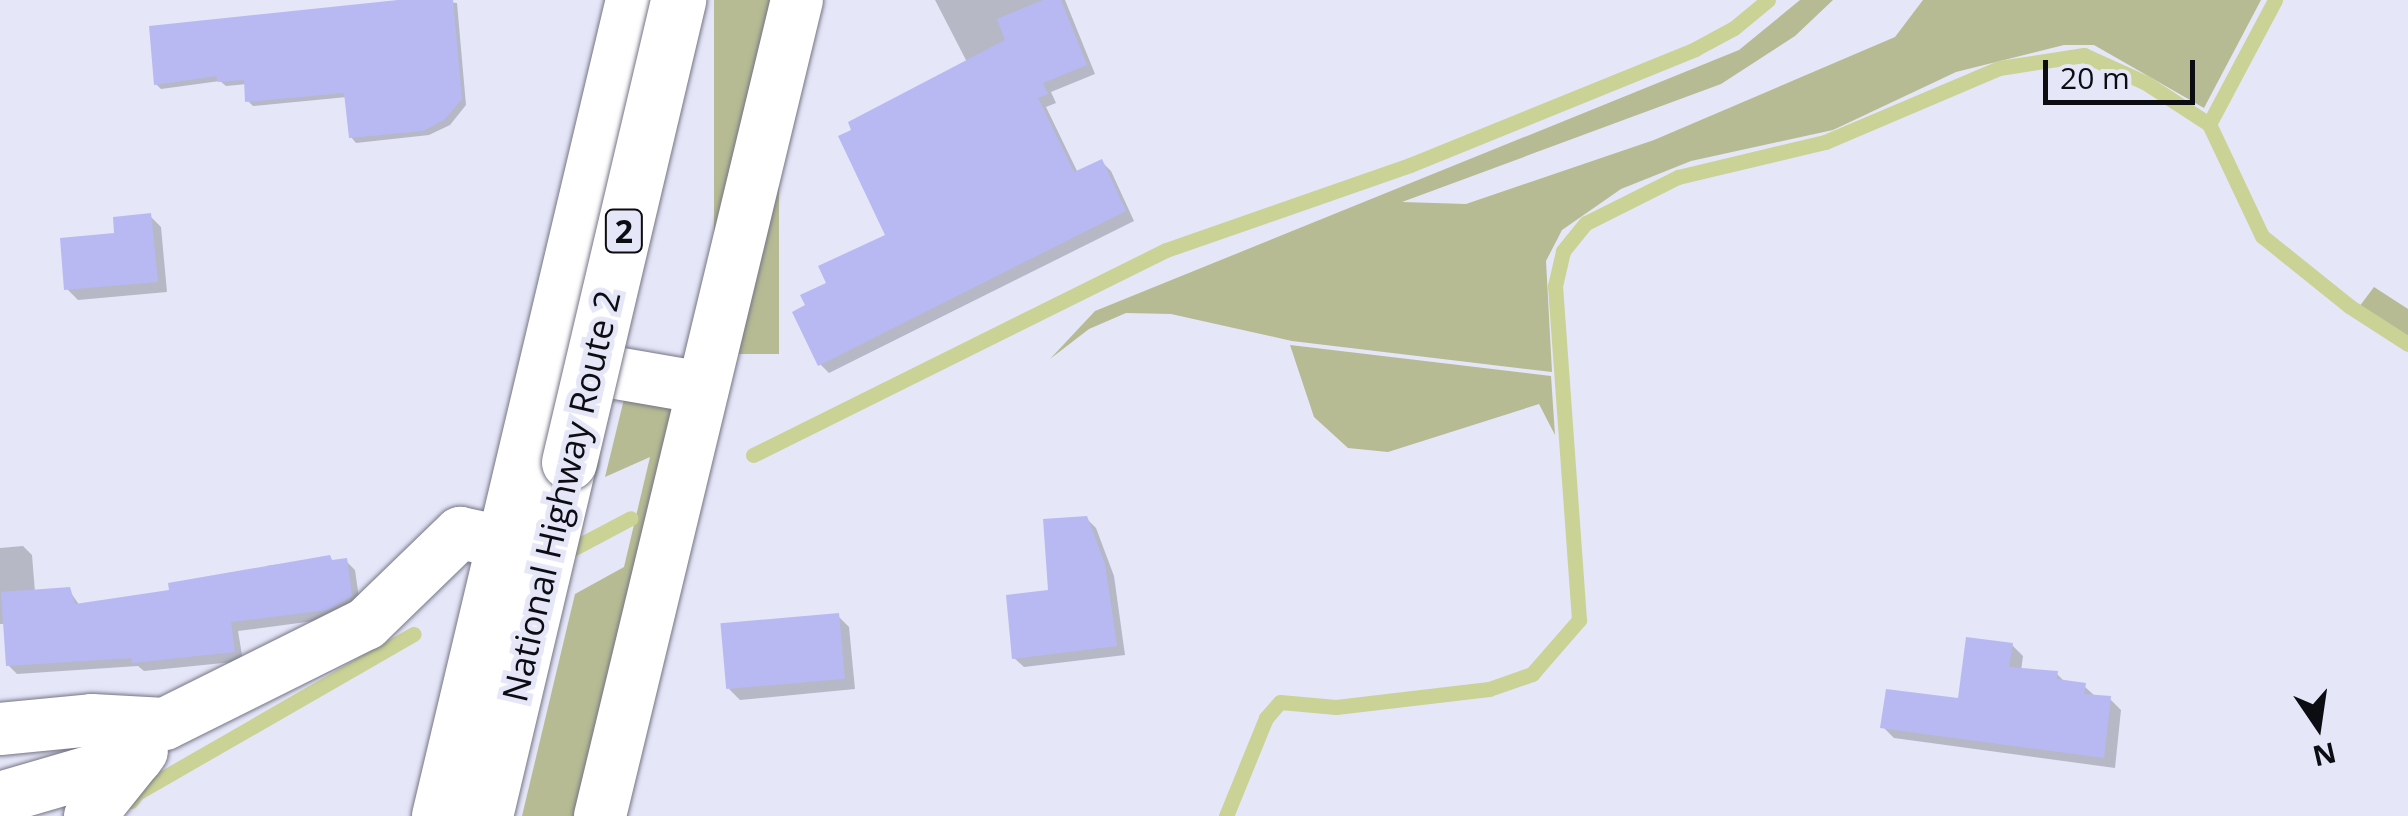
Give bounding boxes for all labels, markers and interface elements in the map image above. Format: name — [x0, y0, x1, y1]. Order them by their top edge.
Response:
scale bar — [2048, 40, 2200, 102]
text: 20 m — [2060, 57, 2130, 98]
road number: 2 — [604, 204, 644, 258]
street label: National Highway Route 2 — [493, 286, 629, 706]
north arrow — [2268, 676, 2368, 776]
text: N — [2309, 734, 2340, 776]

